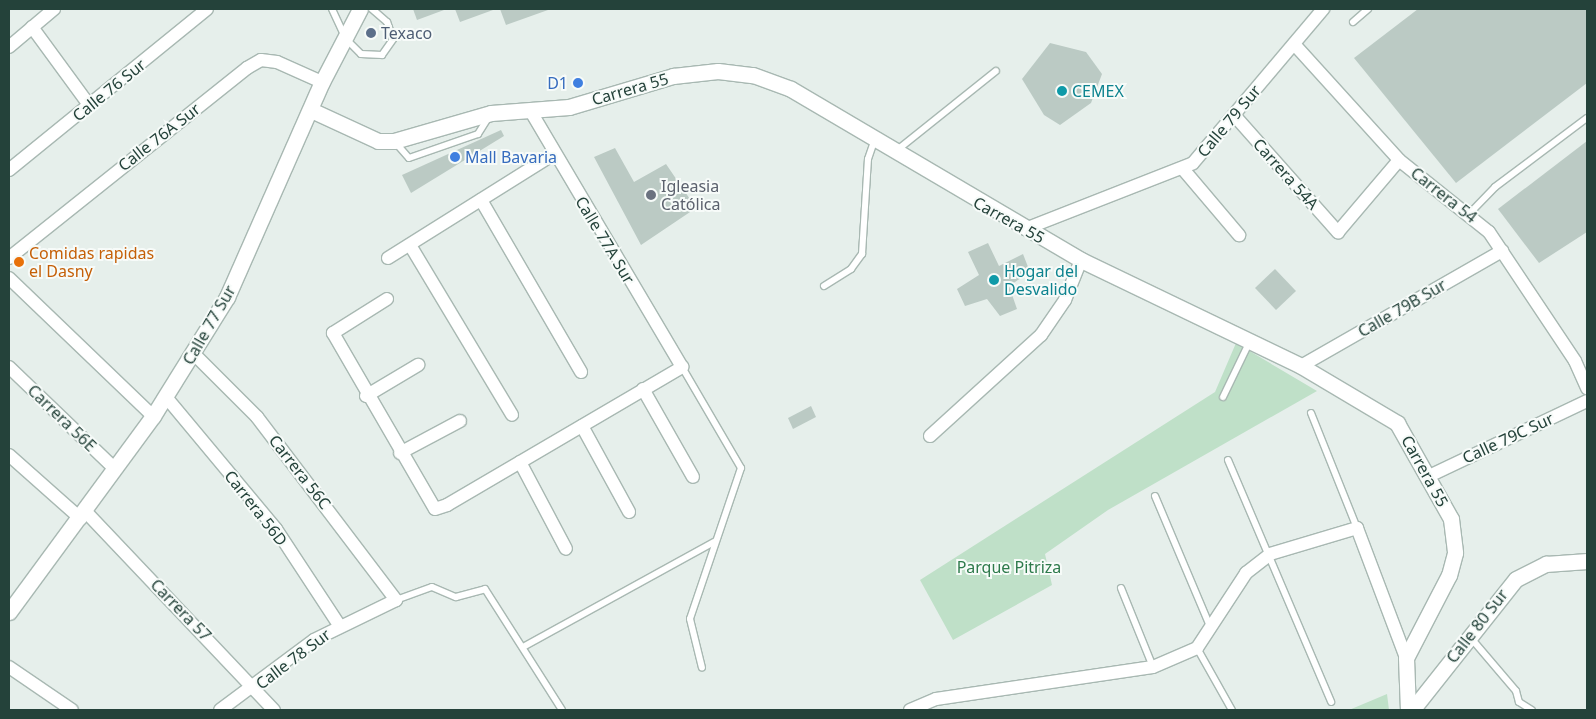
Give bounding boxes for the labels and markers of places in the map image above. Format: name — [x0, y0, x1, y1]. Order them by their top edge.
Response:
place label: Texaco — [381, 23, 432, 43]
marker: Texaco — [365, 27, 377, 39]
place label: D1 — [547, 73, 568, 93]
marker: D1 — [572, 77, 584, 89]
place label: CEMEX — [1072, 81, 1124, 101]
marker: CEMEX — [1056, 85, 1068, 97]
place label: Mall Bavaria — [465, 147, 557, 167]
marker: Mall Bavaria — [449, 151, 461, 163]
place label: Igleasia Católica — [661, 176, 720, 214]
marker: Igleasia Católica — [645, 189, 657, 201]
place label: Comidas rapidas el Dasny — [29, 243, 154, 281]
marker: Comidas rapidas el Dasny — [13, 256, 25, 268]
place label: Hogar del Desvalido — [1004, 261, 1078, 299]
marker: Hogar del Desvalido — [988, 274, 1000, 286]

